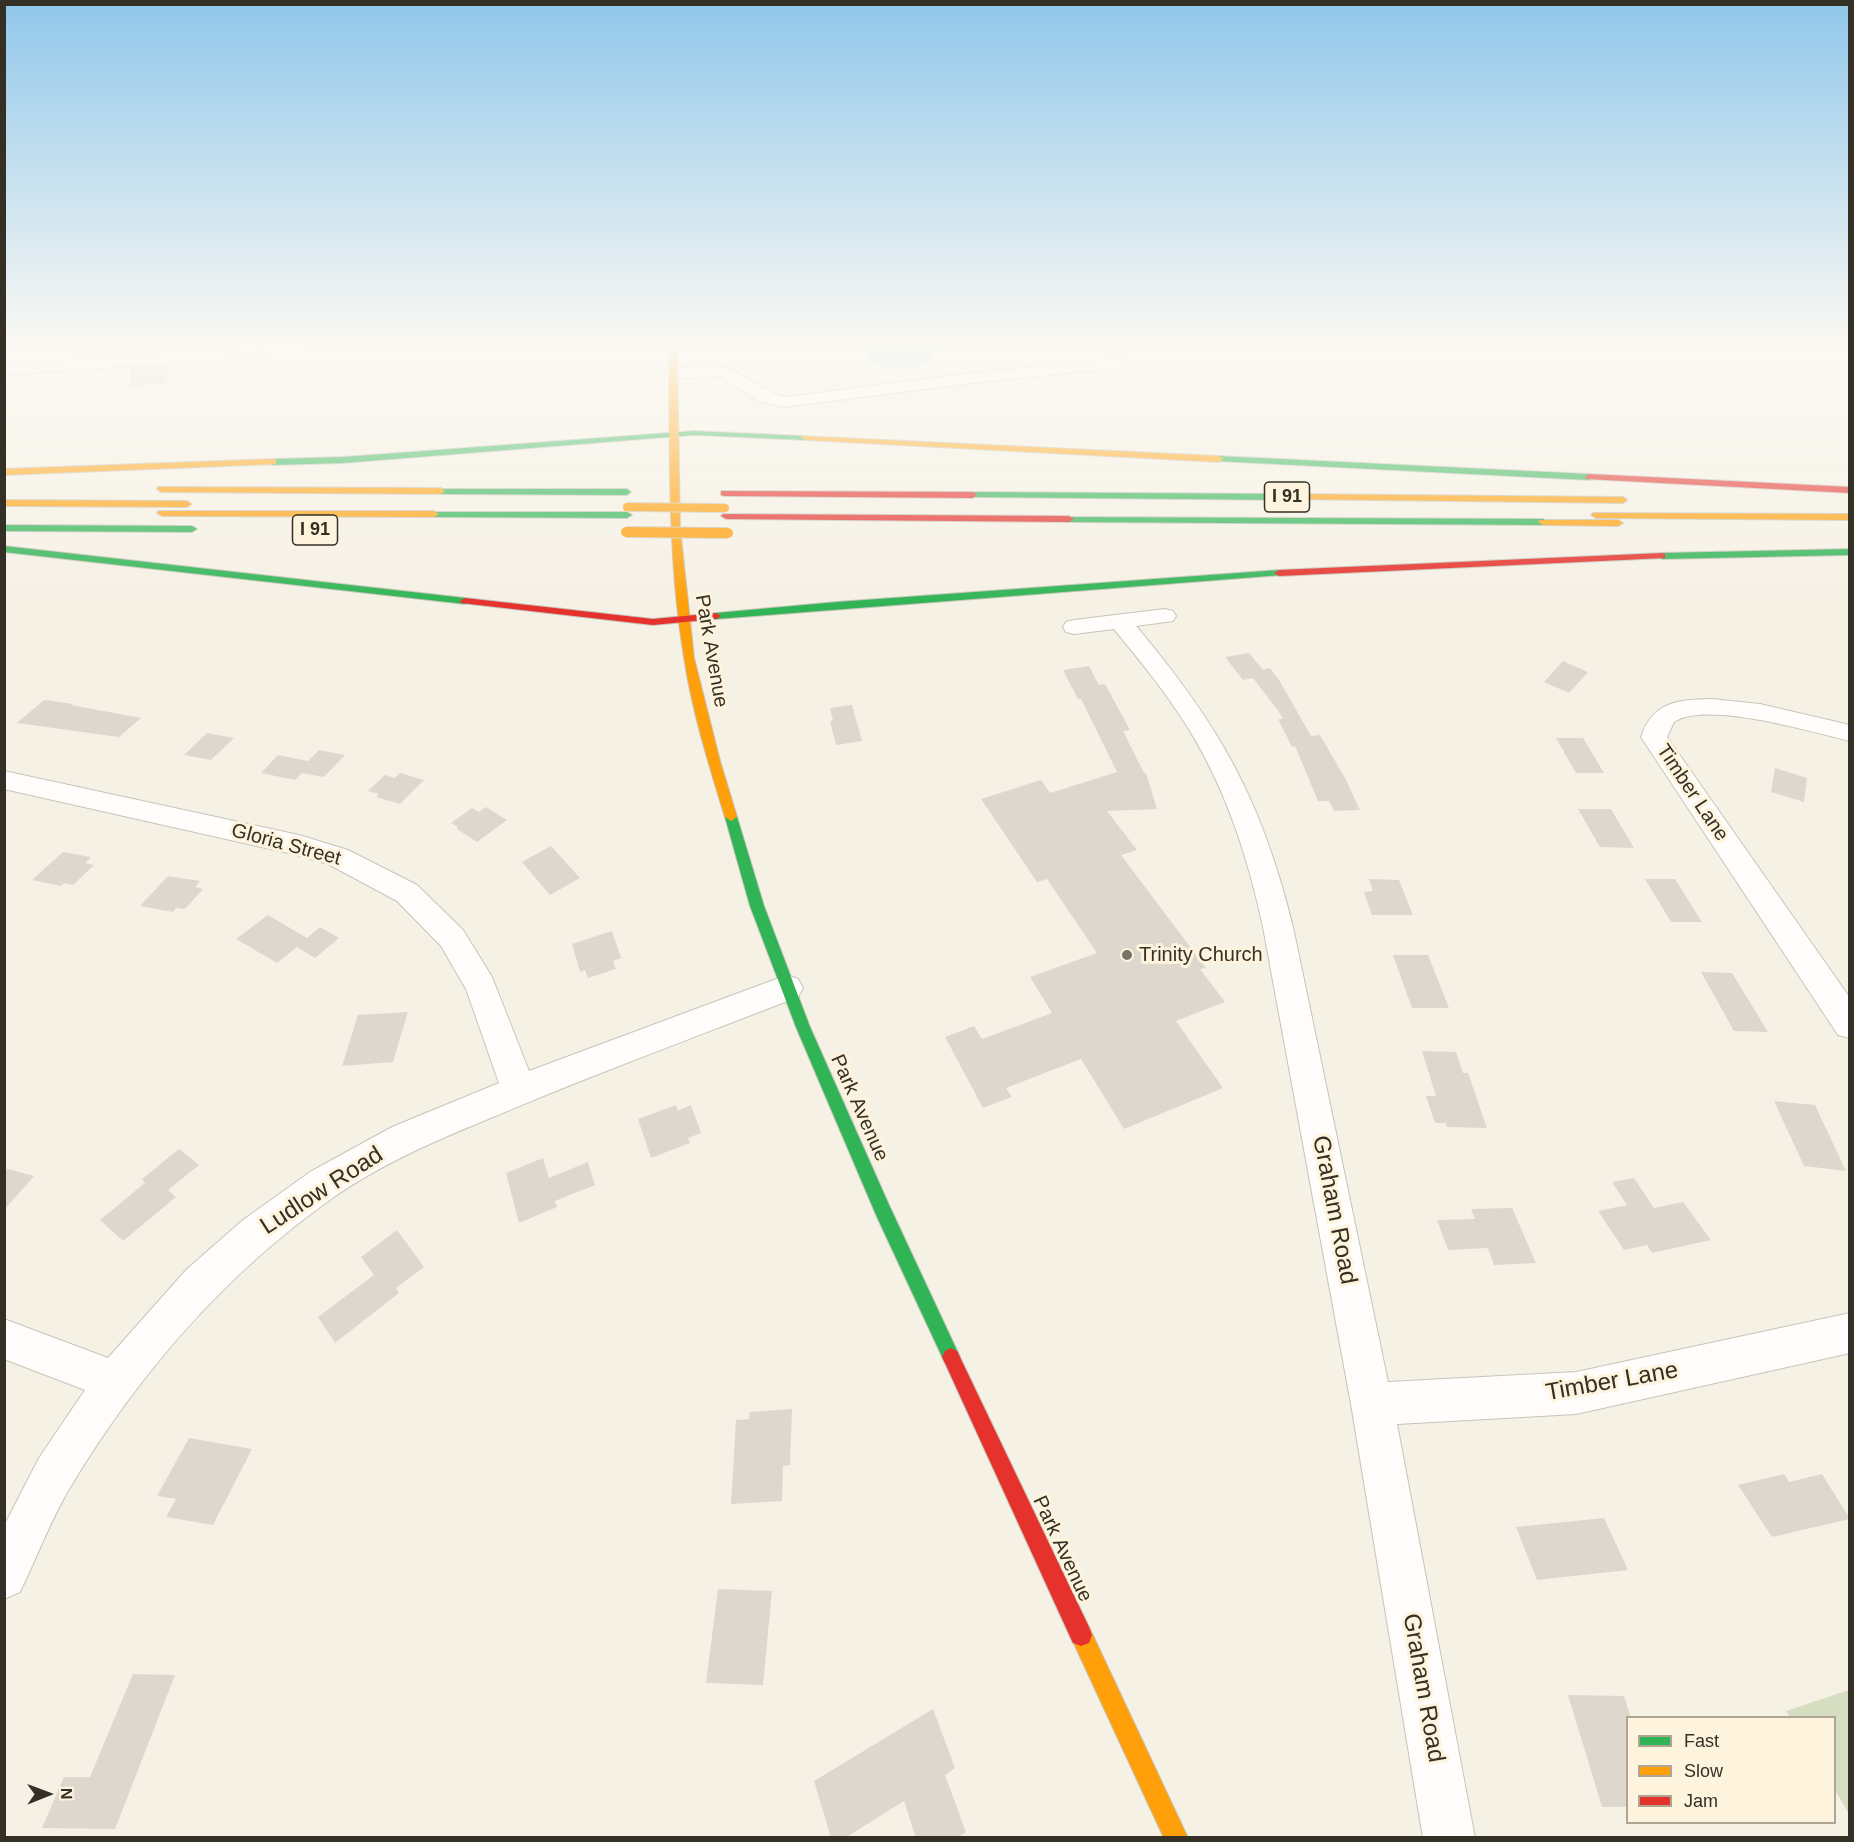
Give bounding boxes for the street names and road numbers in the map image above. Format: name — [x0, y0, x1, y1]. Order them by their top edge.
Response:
road number: I 91 — [1264, 482, 1310, 512]
road number: I 91 — [292, 515, 338, 545]
street label: Park Avenue — [689, 593, 733, 709]
street label: Timber Lane — [1651, 740, 1733, 846]
street label: Gloria Street — [229, 819, 343, 871]
street label: Park Avenue — [825, 1051, 893, 1165]
street label: Graham Road — [1305, 1133, 1363, 1287]
street label: Ludlow Road — [255, 1141, 389, 1241]
street label: Timber Lane — [1544, 1356, 1680, 1408]
street label: Park Avenue — [1027, 1492, 1097, 1606]
street label: Graham Road — [1396, 1611, 1450, 1765]

